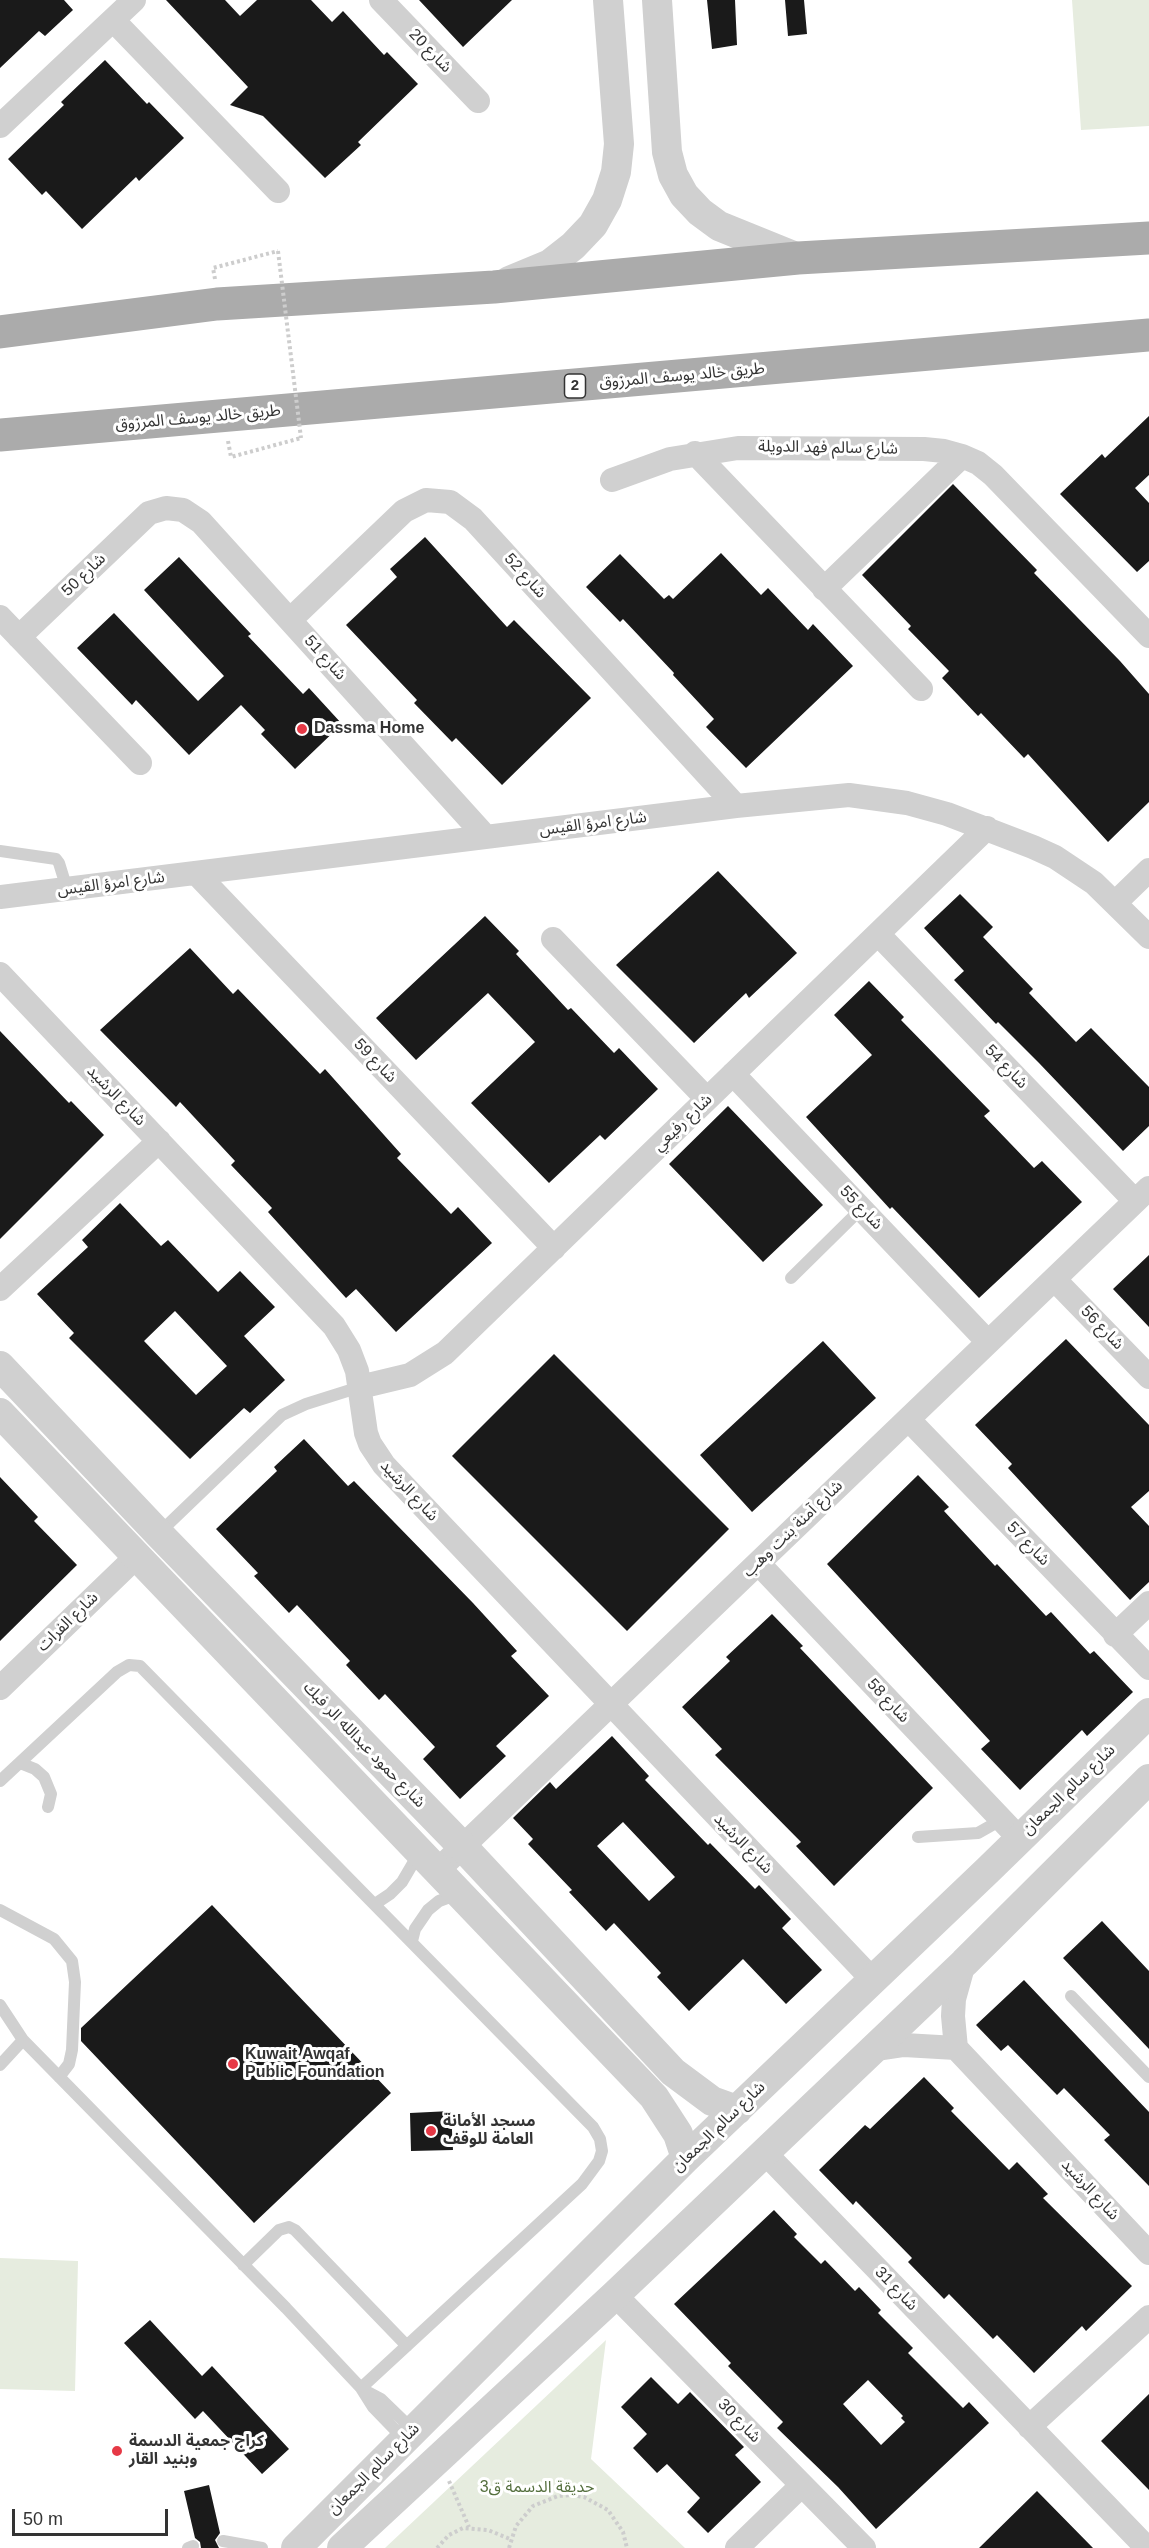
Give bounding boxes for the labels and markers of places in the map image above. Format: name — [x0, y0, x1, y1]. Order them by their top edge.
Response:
place label: Dassma Home — [314, 719, 424, 739]
marker: Dassma Home — [295, 722, 309, 736]
place label: Kuwait Awqaf Public Foundation — [245, 2045, 385, 2083]
marker: Kuwait Awqaf Public Foundation — [226, 2057, 240, 2071]
place label: مسجد الأمانة العامة للوقف — [443, 2112, 536, 2150]
marker: مسجد الأمانة العامة للوقف — [424, 2124, 438, 2138]
place label: كراج جمعية الدسمة وبنيد القار — [129, 2432, 264, 2470]
marker: كراج جمعية الدسمة وبنيد القار — [110, 2444, 124, 2458]

